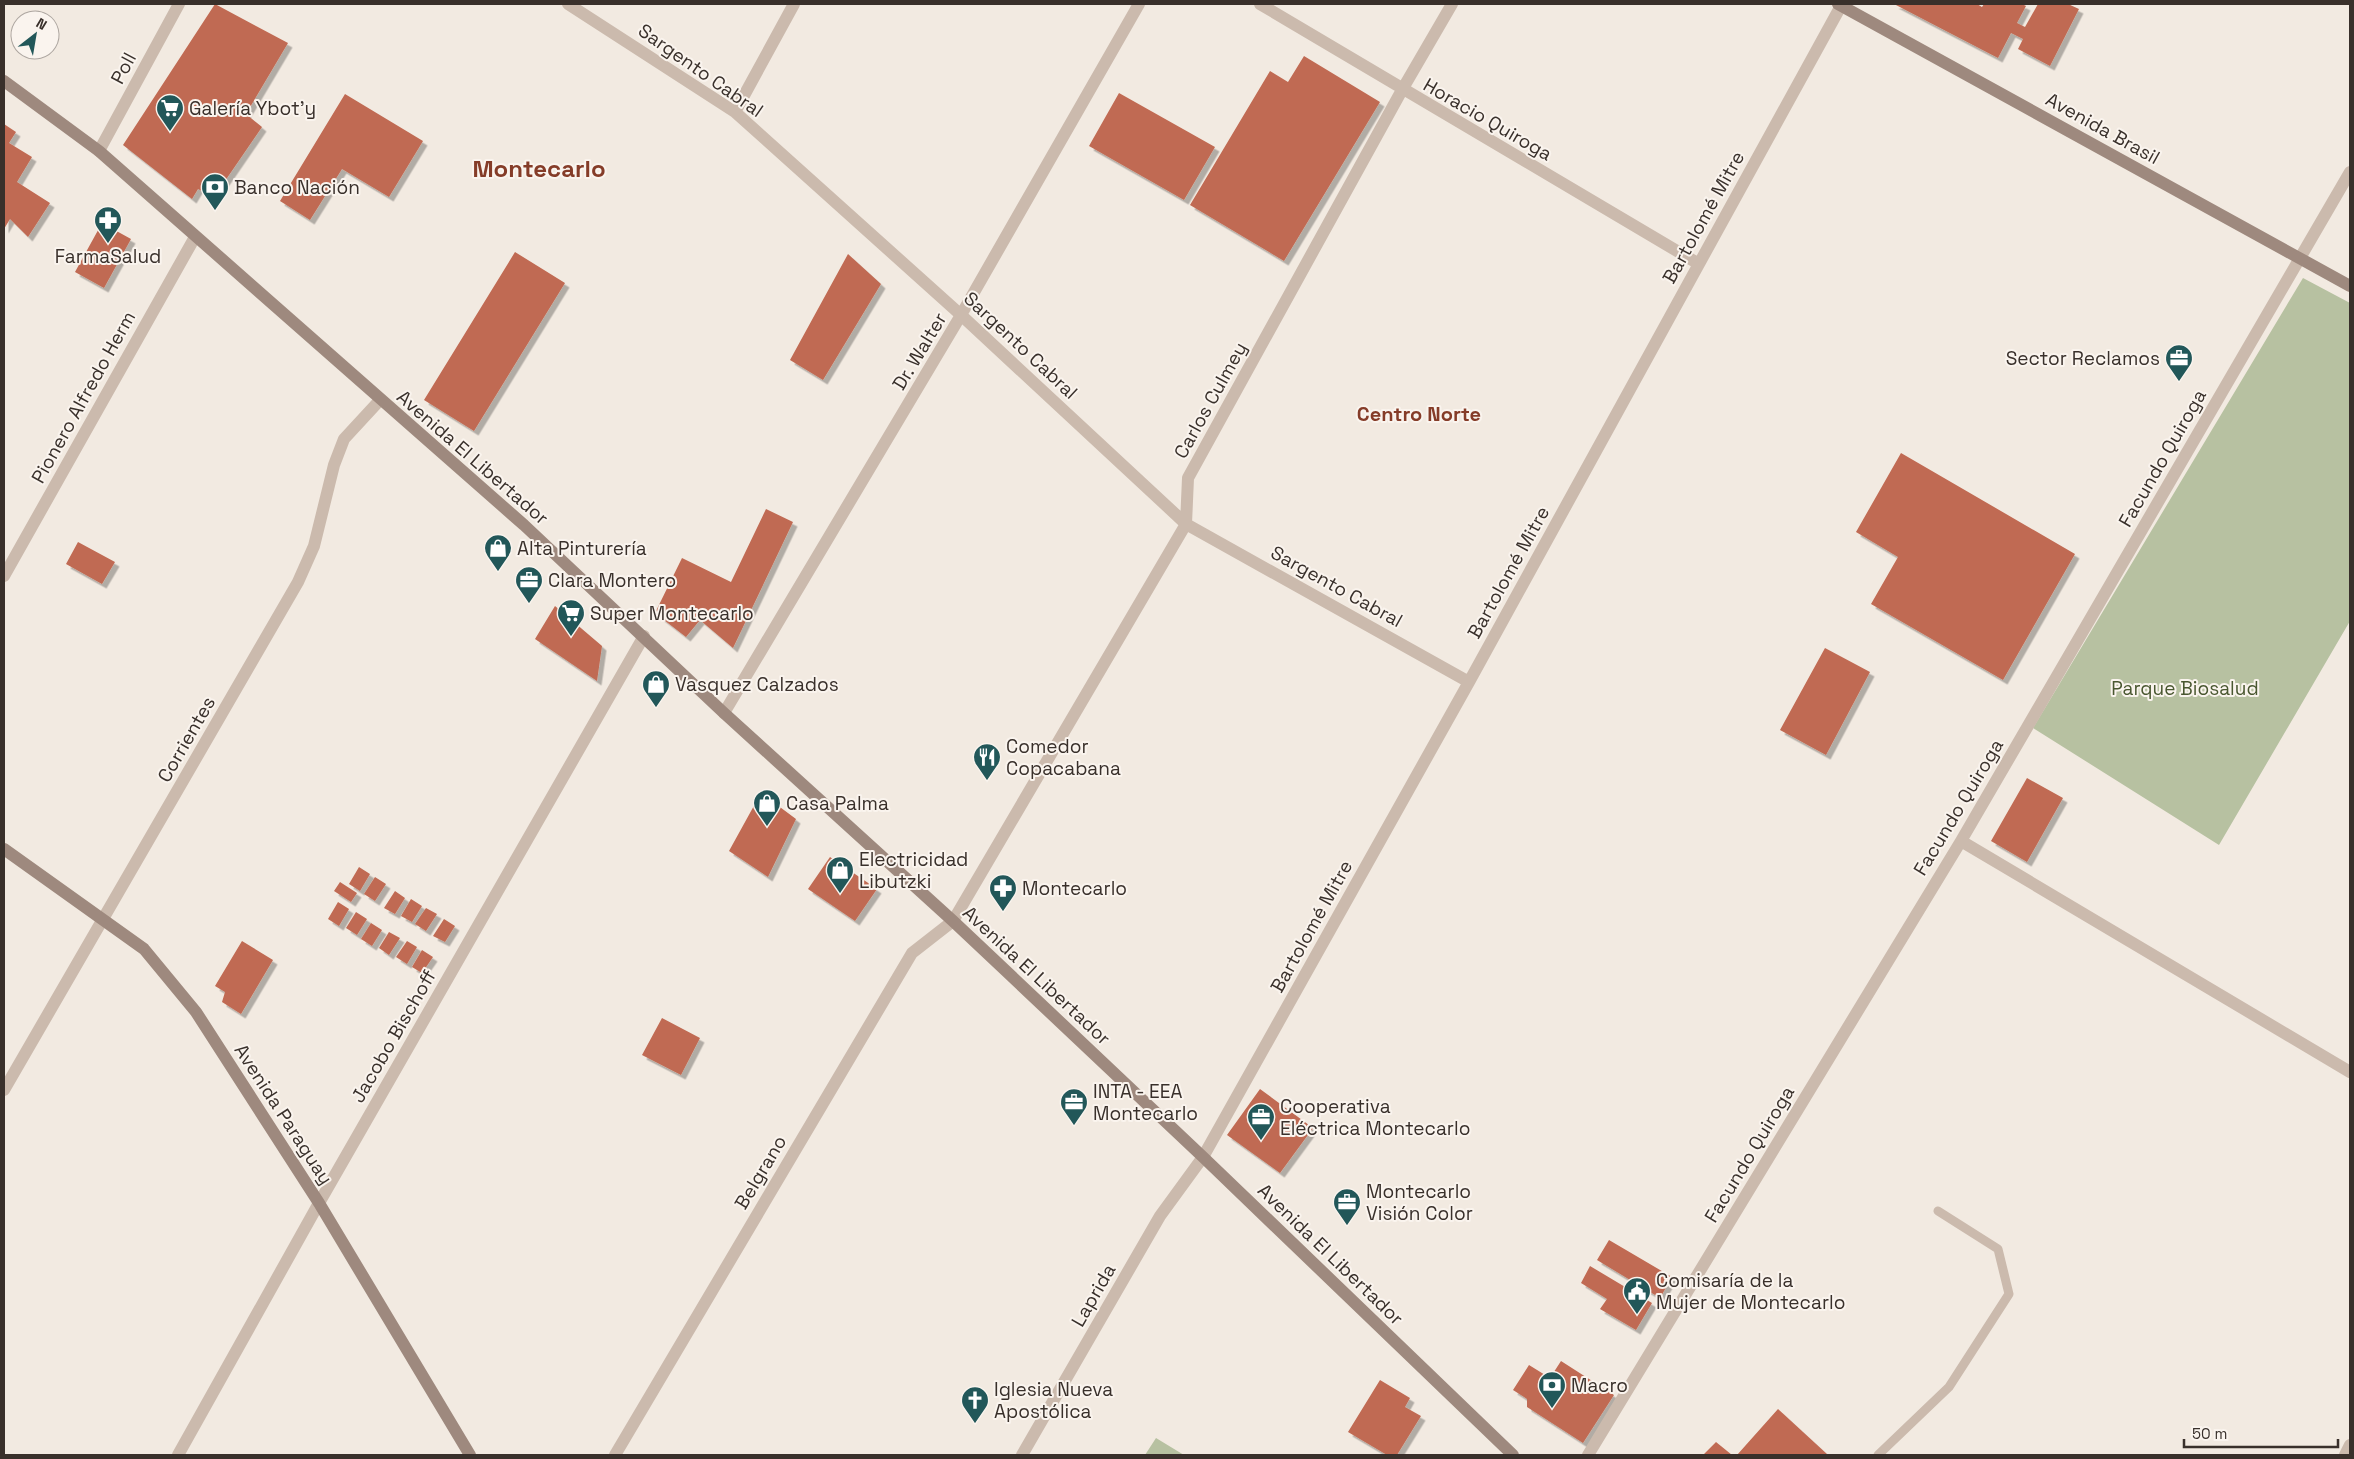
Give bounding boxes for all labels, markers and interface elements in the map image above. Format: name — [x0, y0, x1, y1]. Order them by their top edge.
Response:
north arrow — [10, 10, 60, 60]
text: N — [33, 14, 50, 34]
street label: Sargento Cabral — [633, 18, 768, 123]
street label: Poll — [105, 48, 142, 88]
street label: Horacio Quiroga — [1419, 72, 1557, 167]
street label: Avenida Brasil — [2041, 87, 2164, 170]
supermarket icon: Galería Ybot'y — [155, 93, 185, 132]
place label: Galería Ybot'y — [189, 96, 316, 121]
street label: Bartolomé Mitre — [1657, 147, 1750, 288]
district label: Montecarlo — [472, 153, 606, 184]
bank icon: Banco Nación — [200, 172, 230, 211]
place label: Banco Nación — [234, 175, 360, 200]
pharmacy icon: FarmaSalud — [93, 205, 123, 244]
place label: FarmaSalud — [55, 244, 161, 269]
street label: Sargento Cabral — [958, 286, 1083, 405]
street label: Pionero Alfredo Herm — [26, 307, 141, 488]
street label: Dr. Walter — [886, 308, 952, 395]
street label: Carlos Culmey — [1168, 338, 1253, 463]
office icon: Sector Reclamos — [2164, 343, 2194, 382]
place label: Sector Reclamos — [2006, 346, 2160, 371]
street label: Avenida El Libertador — [391, 384, 554, 530]
street label: Facundo Quiroga — [2113, 385, 2212, 532]
district label: Centro Norte — [1357, 401, 1481, 427]
street label: Bartolomé Mitre — [1462, 502, 1555, 643]
shop icon: Alta Pinturería — [483, 533, 513, 572]
place label: Alta Pinturería — [517, 536, 647, 561]
street label: Sargento Cabral — [1266, 540, 1407, 633]
office icon: Clara Montero — [514, 565, 544, 604]
place label: Clara Montero — [548, 568, 676, 593]
supermarket icon: Super Montecarlo — [556, 598, 586, 637]
place label: Super Montecarlo — [590, 601, 754, 626]
shop icon: Vasquez Calzados — [641, 669, 671, 708]
place label: Vasquez Calzados — [675, 672, 839, 697]
park label: Parque Biosalud — [2111, 676, 2259, 701]
street label: Corrientes — [152, 692, 221, 787]
place label: Comedor Copacabana — [1006, 734, 1121, 781]
street label: Facundo Quiroga — [1908, 734, 2009, 880]
restaurant icon: Comedor Copacabana — [972, 742, 1002, 781]
shop icon: Casa Palma — [752, 788, 782, 827]
place label: Casa Palma — [786, 791, 889, 816]
place label: Electricidad Libutzki — [859, 847, 968, 894]
shop icon: Electricidad Libutzki — [825, 855, 855, 894]
street label: Bartolomé Mitre — [1265, 856, 1358, 997]
pharmacy icon: Montecarlo — [988, 873, 1018, 912]
place label: Montecarlo — [1022, 876, 1127, 901]
street label: Avenida El Libertador — [957, 900, 1116, 1050]
street label: Jacobo Bischoff — [345, 965, 442, 1107]
street label: Avenida Paraguay — [229, 1039, 338, 1189]
place label: INTA - EEA Montecarlo — [1093, 1079, 1198, 1126]
street label: Facundo Quiroga — [1699, 1081, 1800, 1227]
office icon: INTA - EEA Montecarlo — [1059, 1087, 1089, 1126]
place label: Cooperativa Eléctrica Montecarlo — [1280, 1094, 1470, 1141]
office icon: Cooperativa Eléctrica Montecarlo — [1246, 1102, 1276, 1141]
street label: Belgrano — [729, 1131, 792, 1214]
street label: Avenida El Libertador — [1252, 1178, 1409, 1331]
place label: Montecarlo Visión Color — [1366, 1179, 1473, 1226]
office icon: Montecarlo Visión Color — [1332, 1187, 1362, 1226]
street label: Laprida — [1065, 1259, 1121, 1331]
place label: Comisaría de la Mujer de Montecarlo — [1656, 1268, 1845, 1315]
public building icon: Comisaría de la Mujer de Montecarlo — [1622, 1276, 1652, 1315]
bank icon: Macro — [1537, 1370, 1567, 1409]
place label: Macro — [1571, 1373, 1628, 1398]
place label: Iglesia Nueva Apostólica — [994, 1377, 1113, 1424]
church icon: Iglesia Nueva Apostólica — [960, 1385, 990, 1424]
scale bar — [2184, 1416, 2338, 1448]
text: 50 m — [2192, 1424, 2227, 1443]

